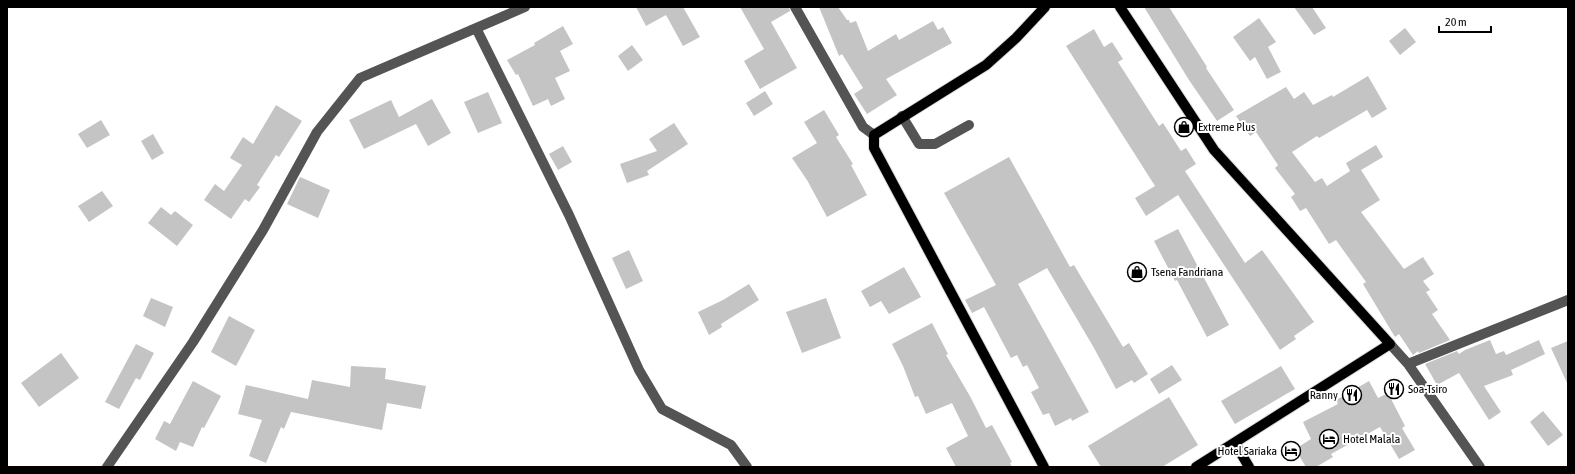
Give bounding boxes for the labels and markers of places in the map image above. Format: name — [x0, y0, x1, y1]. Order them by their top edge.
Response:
shop icon: Extreme Plus — [1173, 116, 1195, 138]
place label: Extreme Plus — [1198, 120, 1255, 134]
shop icon: Tsena Fandriana — [1126, 261, 1148, 283]
place label: Tsena Fandriana — [1151, 265, 1223, 279]
restaurant icon: Soa-Tsiro — [1383, 378, 1405, 400]
place label: Soa-Tsiro — [1408, 382, 1448, 396]
restaurant icon: Ranny — [1341, 384, 1363, 406]
place label: Ranny — [1310, 388, 1338, 402]
hotel icon: Hotel Malala — [1318, 428, 1340, 450]
place label: Hotel Malala — [1343, 432, 1400, 446]
hotel icon: Hotel Sariaka — [1280, 440, 1302, 462]
place label: Hotel Sariaka — [1217, 444, 1277, 458]

